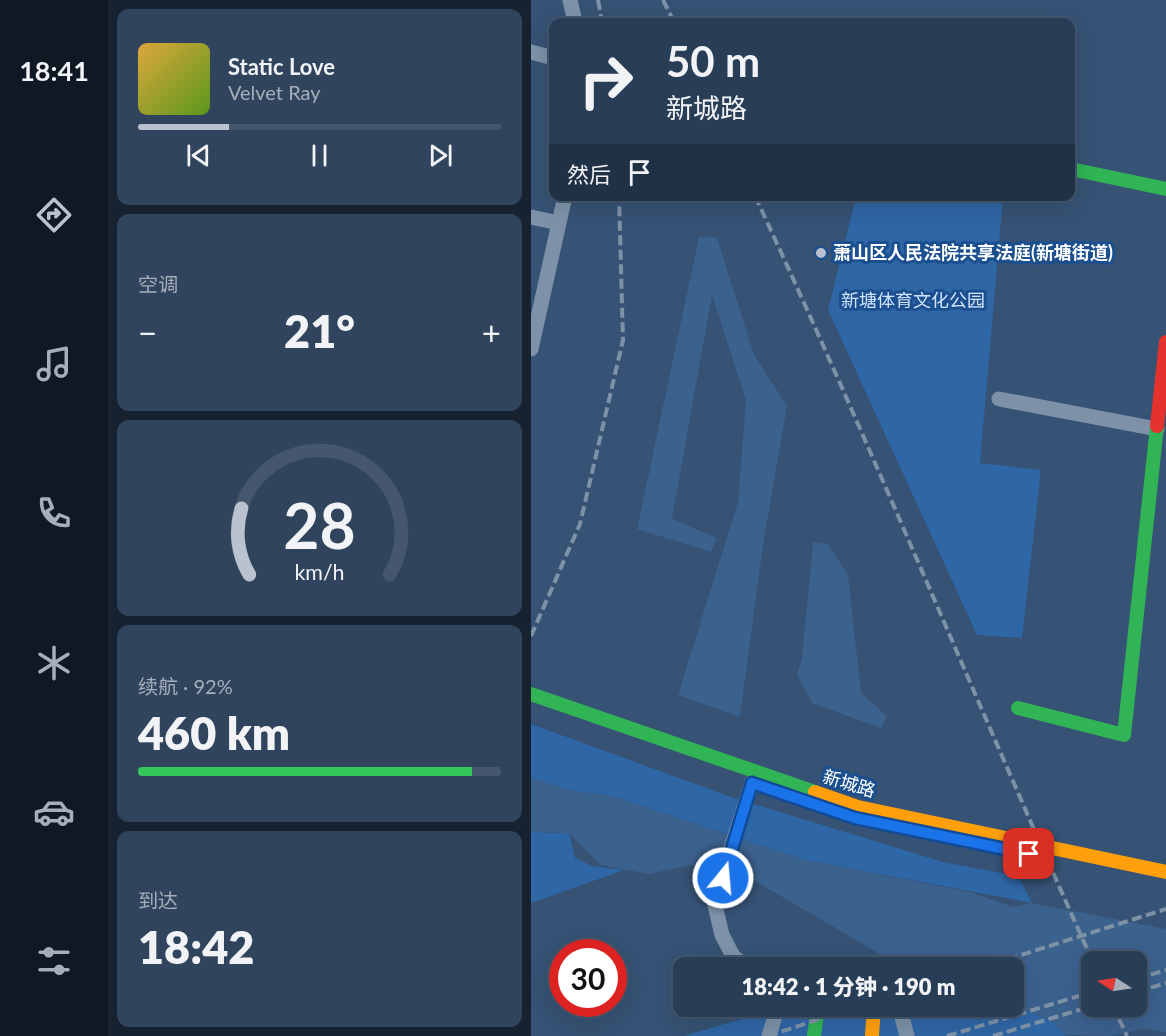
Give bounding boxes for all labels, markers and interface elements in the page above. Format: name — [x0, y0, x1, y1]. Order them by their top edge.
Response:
text: 50 m — [666, 36, 760, 86]
icon: right — [567, 42, 645, 120]
text: Static Love — [228, 53, 335, 80]
text: 18:41 — [19, 54, 89, 87]
text: Velvet Ray — [228, 80, 321, 104]
text: 新城路 — [666, 91, 747, 124]
icon: previous — [182, 139, 215, 172]
icon: pause — [303, 139, 336, 172]
icon: next — [424, 139, 457, 172]
icon: arrive — [623, 156, 656, 189]
text: 然后 — [567, 161, 611, 188]
icon: directions — [33, 194, 75, 236]
place label: 萧山区人民法院共享法庭(新塘街道) — [833, 241, 1113, 263]
marker: 萧山区人民法院共享法庭(新塘街道) — [814, 246, 828, 260]
text: 空调 — [138, 272, 178, 296]
park label: 新塘体育文化公园 — [841, 289, 985, 311]
text: 21° — [284, 304, 355, 358]
text: − — [138, 312, 157, 352]
text: + — [482, 312, 501, 352]
icon: music — [33, 343, 75, 385]
text: 28 — [283, 487, 356, 562]
icon: phone — [33, 492, 75, 534]
text: km/h — [294, 559, 345, 585]
icon: climate — [33, 642, 75, 684]
text: 续航 · 92% — [138, 674, 233, 698]
text: 460 km — [138, 706, 290, 760]
street label: 新城路 — [820, 765, 878, 801]
icon: car — [33, 791, 75, 833]
pin — [1003, 828, 1054, 879]
icon: arrive — [1012, 837, 1045, 870]
position arrow — [691, 846, 755, 910]
text: 到达 — [138, 888, 178, 912]
text: 18:42 — [138, 920, 254, 974]
speed limit sign: 30 — [549, 939, 627, 1017]
icon: filters — [33, 940, 75, 982]
north arrow — [1081, 951, 1147, 1017]
map controls — [1081, 951, 1147, 1017]
text: 18:42 · 1 分钟 · 190 m — [742, 973, 955, 1000]

